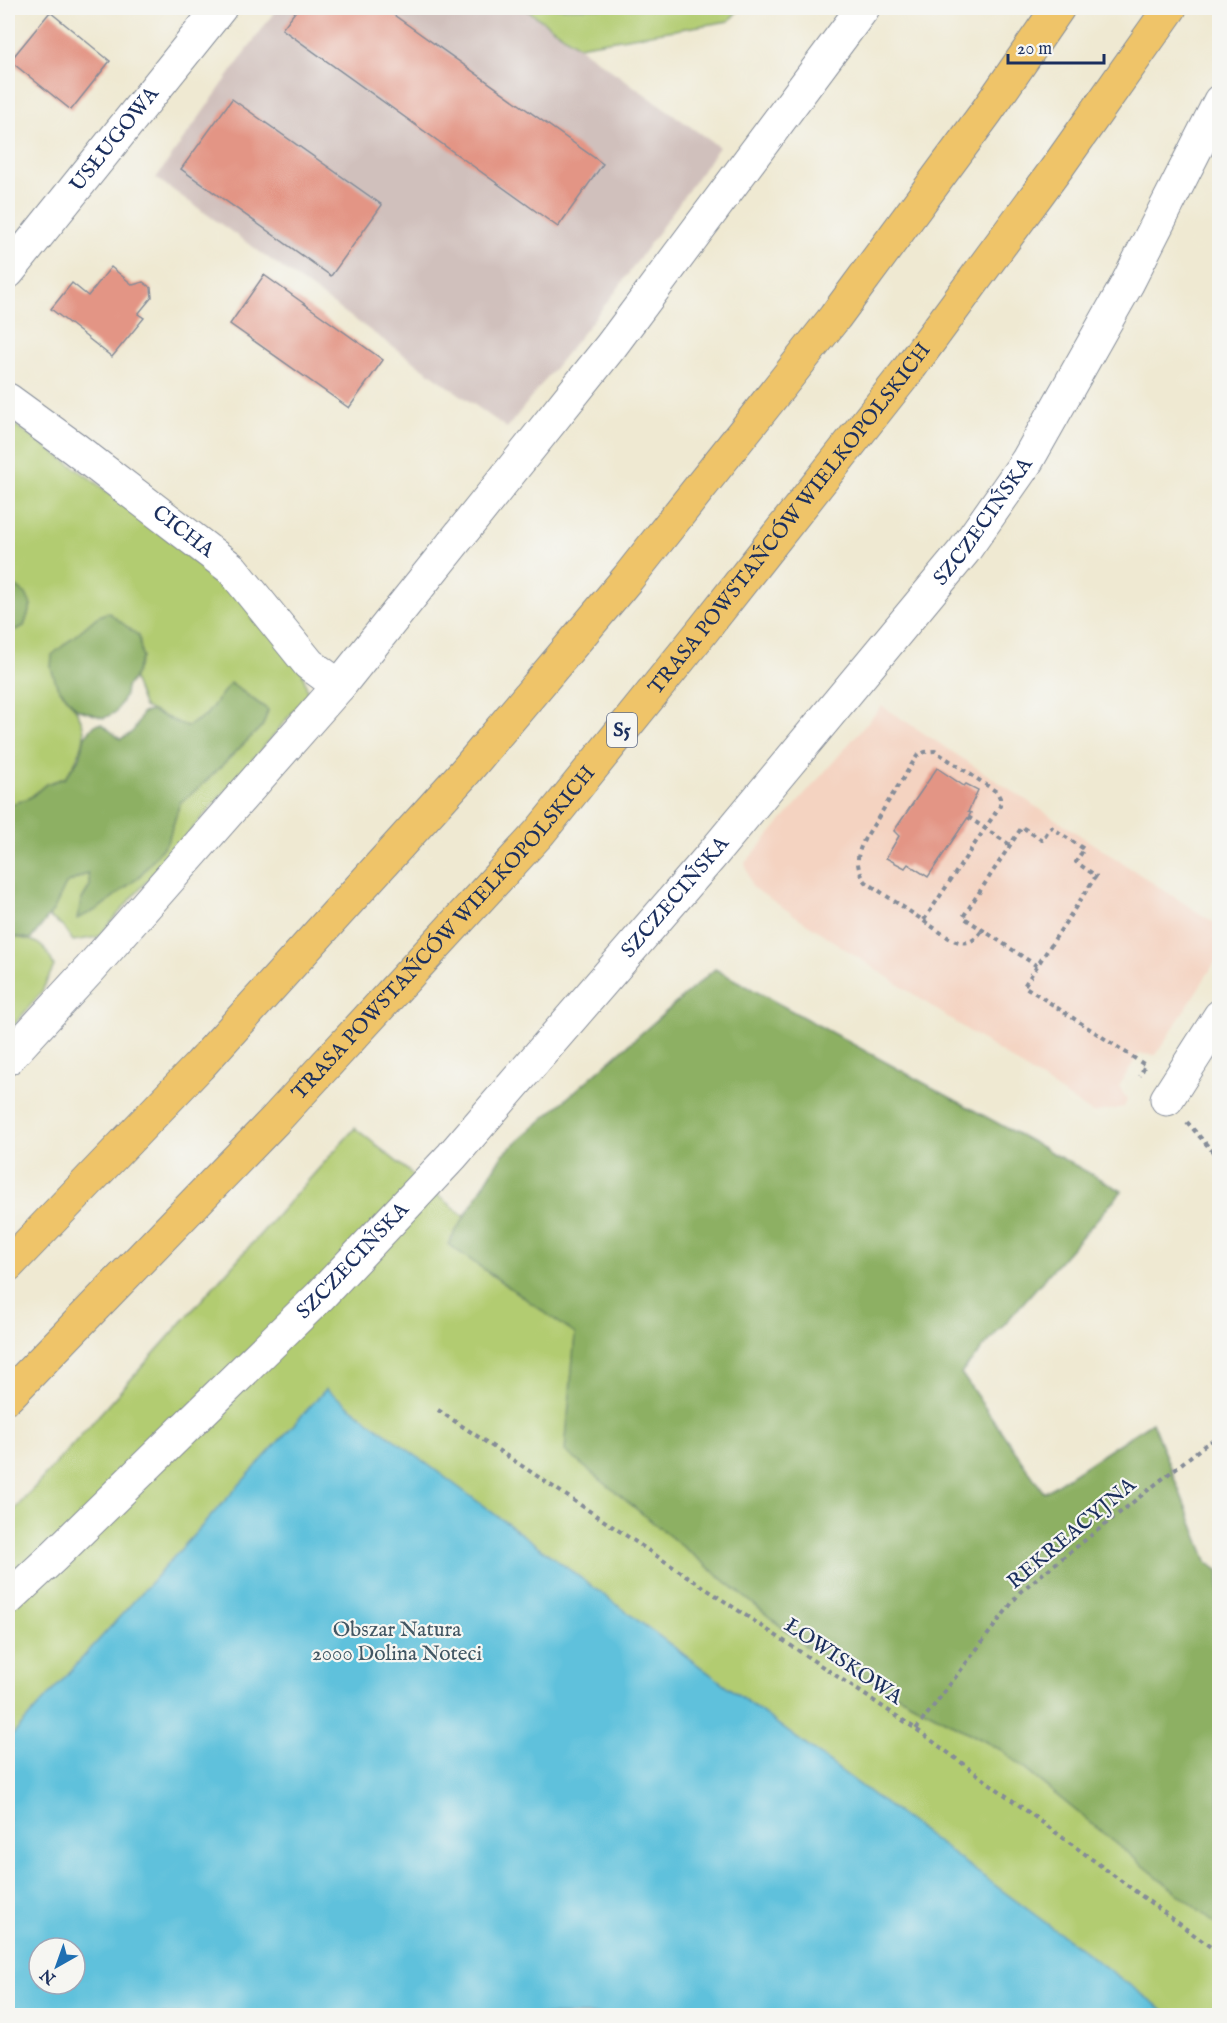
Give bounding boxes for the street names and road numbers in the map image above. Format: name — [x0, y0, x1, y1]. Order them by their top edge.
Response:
street label: USŁUGOWA — [64, 81, 165, 198]
street label: TRASA POWSTAŃCÓW WIELKOPOLSKICH — [643, 337, 937, 701]
street label: SZCZECIŃSKA — [927, 452, 1039, 591]
street label: CICHA — [147, 499, 220, 564]
road number: S5 — [607, 713, 637, 747]
street label: TRASA POWSTAŃCÓW WIELKOPOLSKICH — [286, 760, 602, 1106]
street label: SZCZECIŃSKA — [615, 830, 736, 964]
street label: SZCZECIŃSKA — [291, 1196, 416, 1325]
street label: REKREACYJNA — [1002, 1472, 1143, 1596]
street label: ŁOWISKOWA — [779, 1612, 908, 1712]

